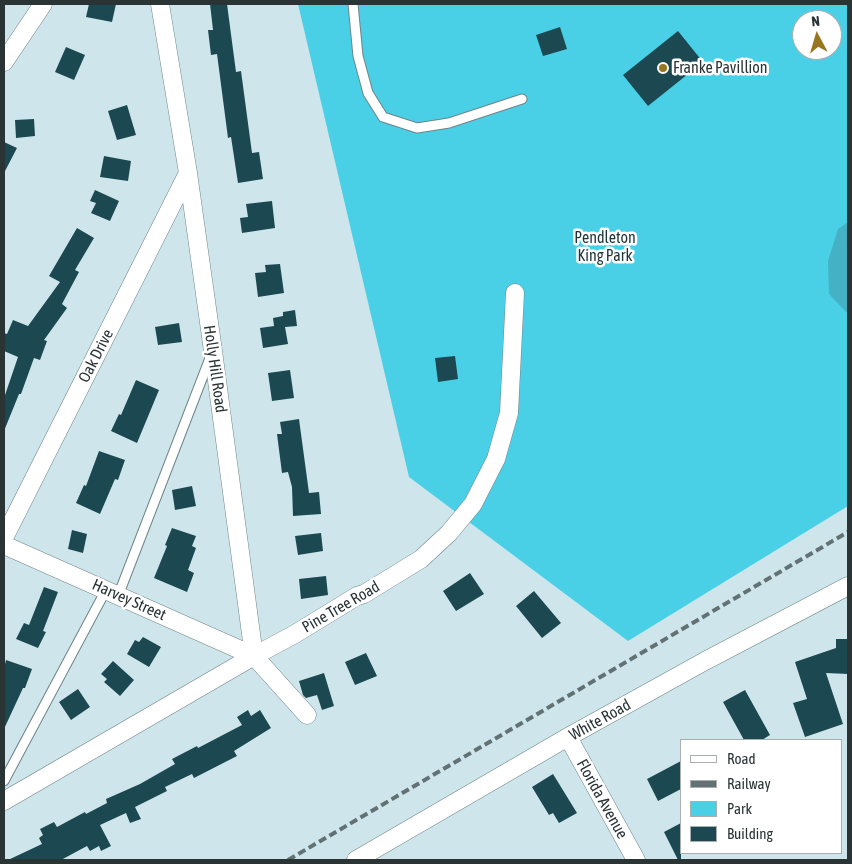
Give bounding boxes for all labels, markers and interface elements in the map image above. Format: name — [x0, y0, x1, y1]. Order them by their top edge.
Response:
north arrow — [792, 10, 842, 60]
text: N — [811, 13, 820, 29]
place label: Franke Pavillion — [673, 58, 768, 78]
marker: Franke Pavillion — [657, 62, 669, 74]
park label: Pendleton King Park — [574, 228, 636, 266]
street label: Holly Hill Road — [199, 324, 231, 414]
street label: Oak Drive — [74, 326, 118, 386]
street label: Harvey Street — [89, 575, 169, 625]
street label: Pine Tree Road — [299, 577, 383, 637]
street label: White Road — [566, 695, 634, 745]
legend — [680, 739, 842, 854]
text: Road — [727, 750, 756, 767]
street label: Florida Avenue — [572, 756, 632, 842]
text: Railway — [727, 775, 771, 792]
text: Park — [727, 800, 752, 817]
text: Building — [727, 825, 773, 842]

